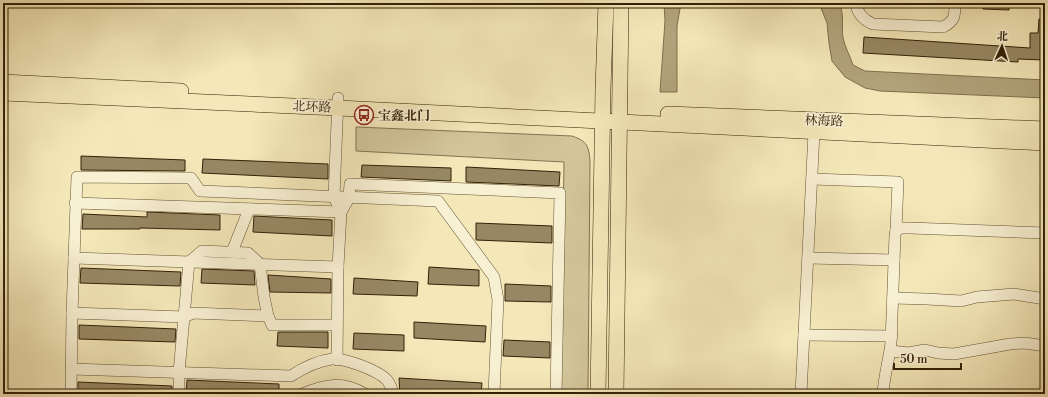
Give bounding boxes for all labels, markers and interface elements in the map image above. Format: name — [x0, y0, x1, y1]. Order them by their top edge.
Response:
north arrow — [982, 26, 1022, 66]
text: 北 — [997, 30, 1008, 44]
street label: 北环路 — [292, 98, 332, 116]
bus stop icon: 宝鑫北门 — [353, 104, 375, 126]
place label: 宝鑫北门 — [378, 108, 430, 124]
street label: 林海路 — [804, 112, 844, 130]
scale bar — [894, 345, 961, 371]
text: 50 m — [900, 352, 928, 367]

